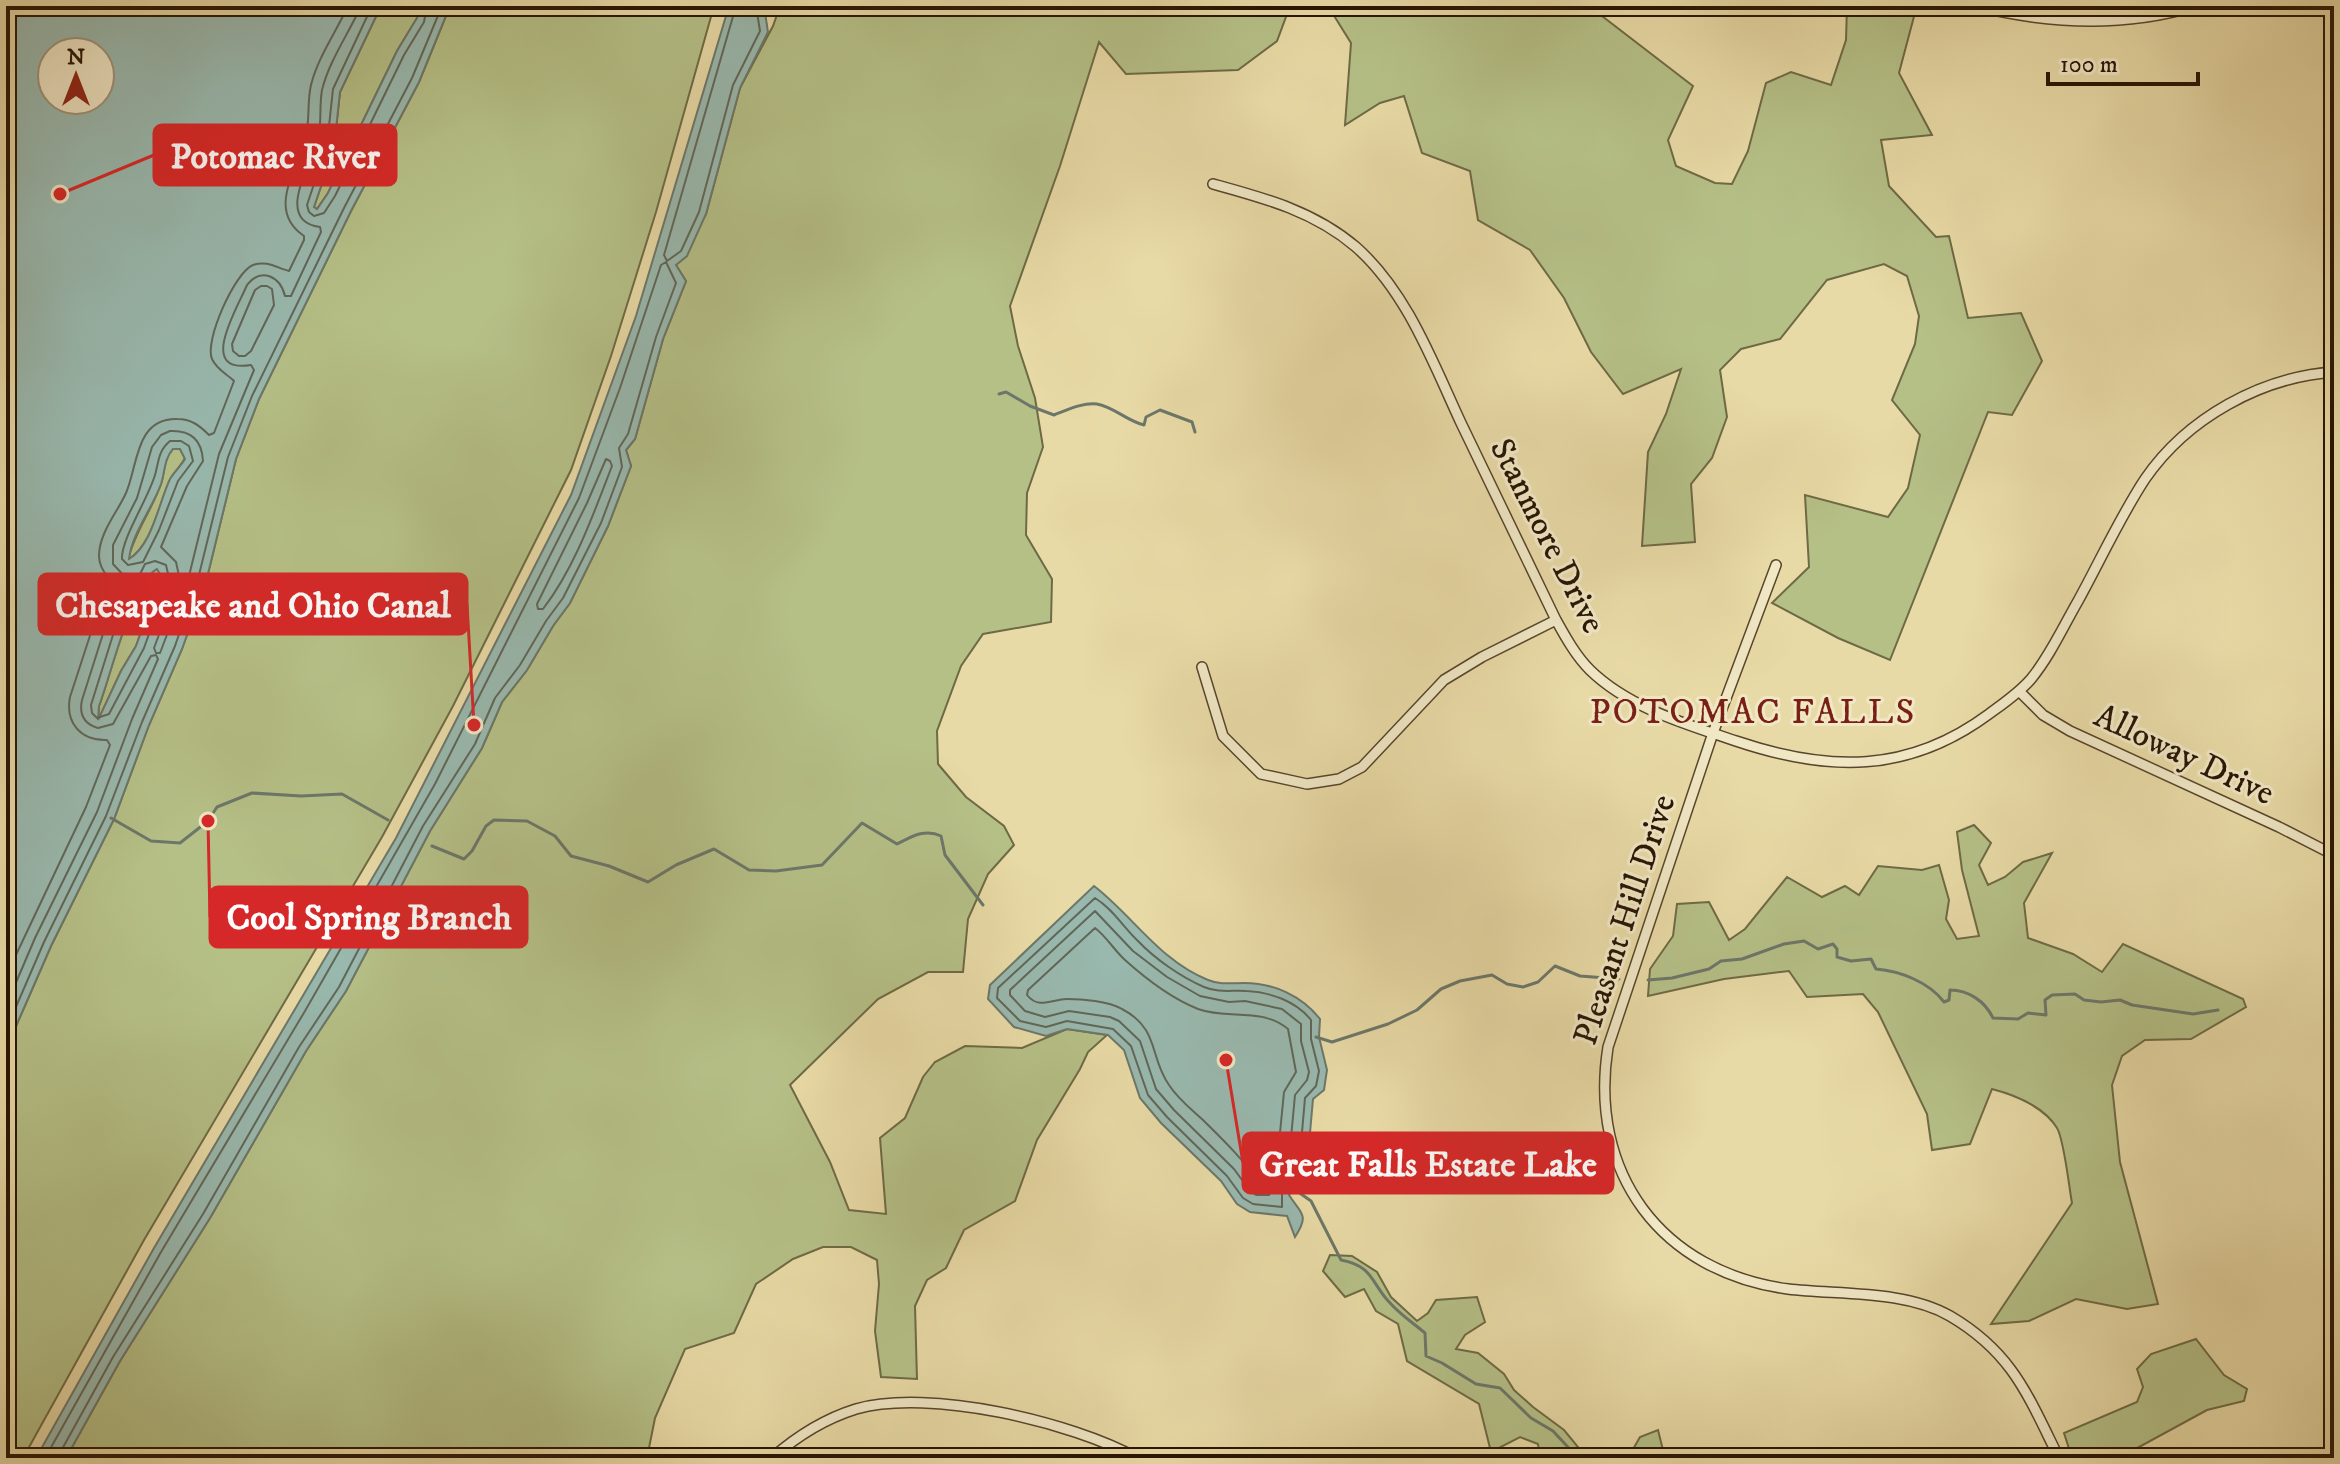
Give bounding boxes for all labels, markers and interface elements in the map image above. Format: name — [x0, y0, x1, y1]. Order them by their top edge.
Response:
north arrow — [36, 36, 116, 116]
scale bar — [2048, 36, 2198, 86]
text: N — [67, 44, 85, 71]
text: 100 m — [2060, 50, 2118, 80]
callout: Potomac River — [154, 125, 396, 185]
text: Potomac River — [170, 135, 380, 180]
street label: Stanmore Drive — [1480, 432, 1614, 640]
callout: Chesapeake and Ohio Canal — [39, 574, 467, 634]
text: Chesapeake and Ohio Canal — [55, 584, 452, 629]
district label: POTOMAC FALLS — [1590, 690, 1916, 735]
street label: Alloway Drive — [2087, 695, 2281, 815]
street label: Pleasant Hill Drive — [1565, 790, 1685, 1050]
callout: Cool Spring Branch — [210, 887, 527, 947]
text: Cool Spring Branch — [226, 896, 512, 941]
callout: Great Falls Estate Lake — [1243, 1133, 1613, 1193]
text: Great Falls Estate Lake — [1259, 1143, 1597, 1188]

